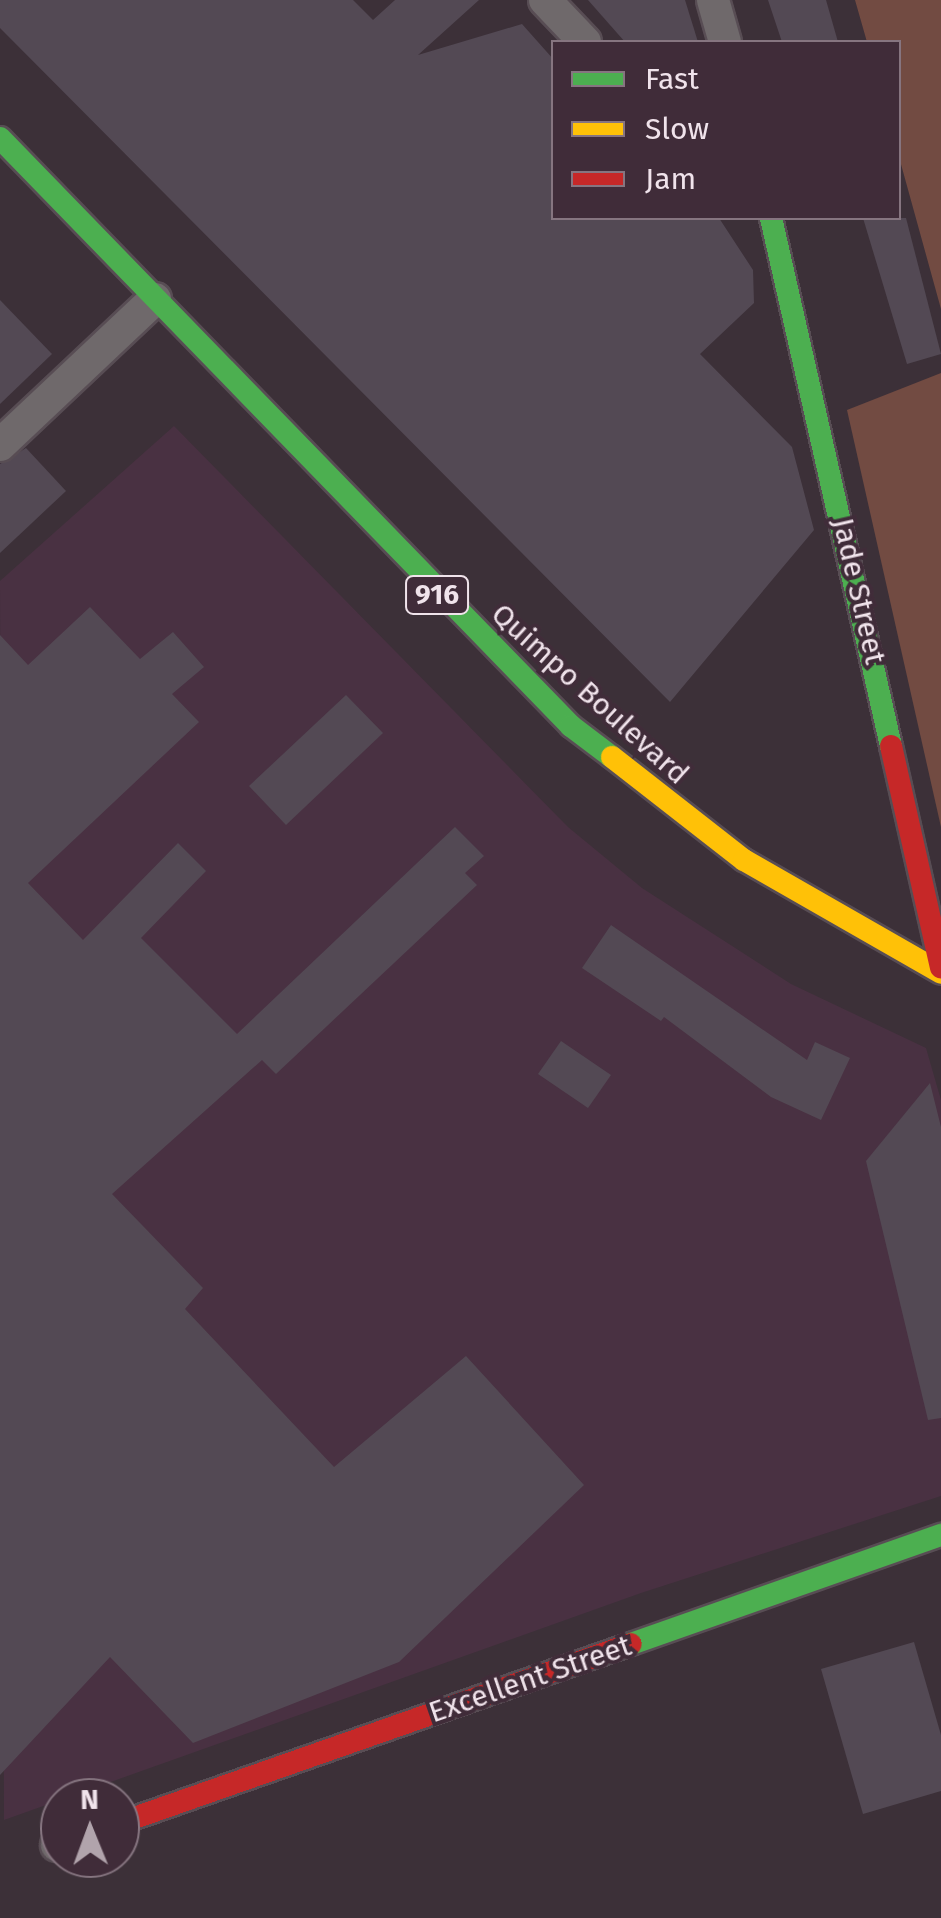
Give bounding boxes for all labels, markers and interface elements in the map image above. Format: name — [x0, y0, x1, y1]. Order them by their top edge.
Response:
legend — [551, 40, 901, 220]
text: Fast — [645, 61, 699, 97]
text: Slow — [645, 111, 709, 147]
text: Jam — [645, 161, 696, 197]
street label: Jade Street — [825, 514, 893, 668]
road number: 916 — [404, 572, 470, 618]
street label: Quimpo Boulevard — [484, 596, 696, 792]
street label: Excellent Street — [424, 1627, 636, 1731]
north arrow — [40, 1778, 140, 1878]
text: N — [80, 1783, 99, 1816]

